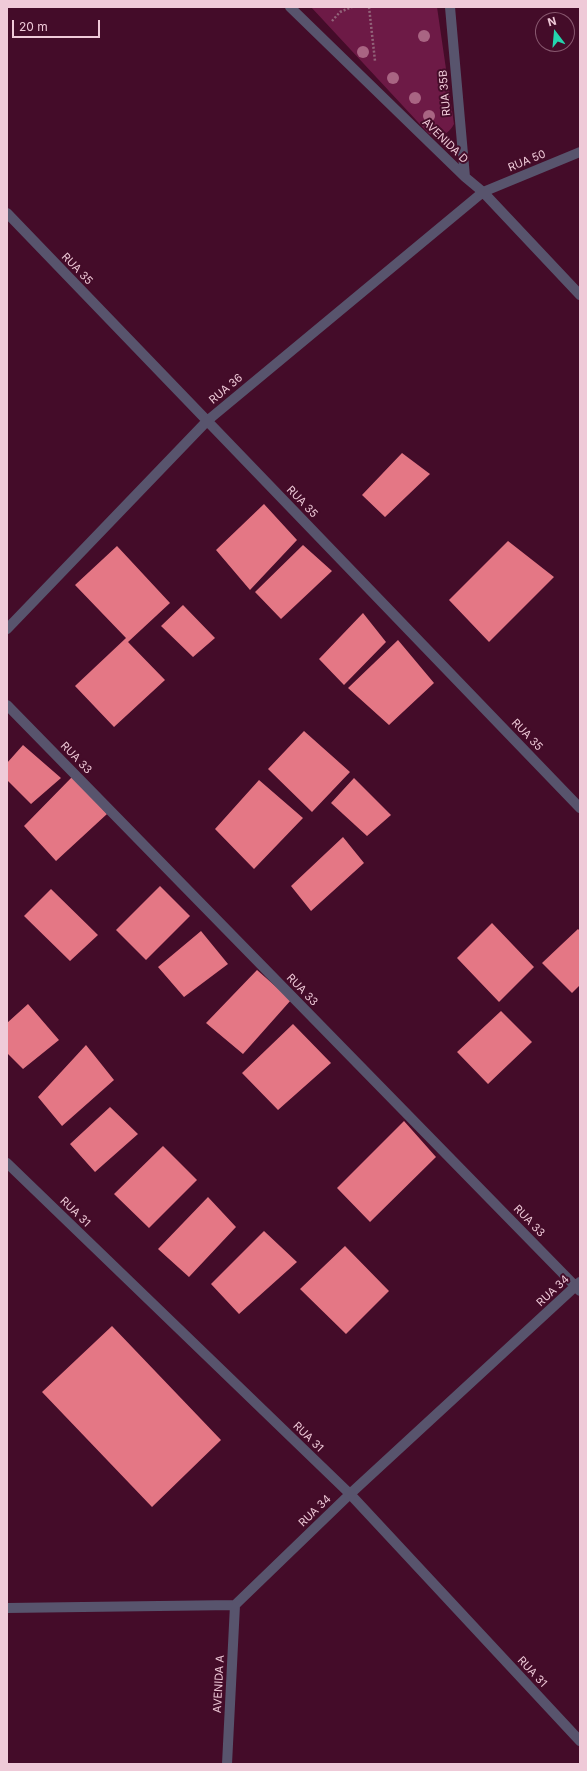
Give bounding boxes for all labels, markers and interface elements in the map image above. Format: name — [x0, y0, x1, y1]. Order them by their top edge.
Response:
scale bar — [14, 12, 102, 38]
north arrow — [535, 12, 575, 52]
text: N — [546, 14, 558, 29]
text: 20 m — [19, 19, 48, 34]
street label: RUA 35B — [436, 69, 454, 117]
street label: AVENIDA D — [419, 116, 471, 166]
street label: RUA 50 — [506, 148, 548, 174]
street label: RUA 35 — [59, 250, 95, 288]
street label: RUA 36 — [207, 371, 245, 407]
street label: RUA 35 — [284, 483, 320, 521]
street label: RUA 35 — [509, 716, 545, 754]
street label: RUA 33 — [58, 739, 94, 777]
street label: RUA 33 — [284, 971, 320, 1009]
street label: RUA 31 — [57, 1194, 93, 1230]
street label: RUA 33 — [511, 1202, 547, 1240]
street label: RUA 34 — [534, 1273, 572, 1309]
street label: RUA 31 — [290, 1419, 326, 1455]
street label: RUA 34 — [296, 1492, 334, 1530]
street label: RUA 31 — [515, 1654, 549, 1690]
street label: AVENIDA A — [211, 1655, 227, 1713]

